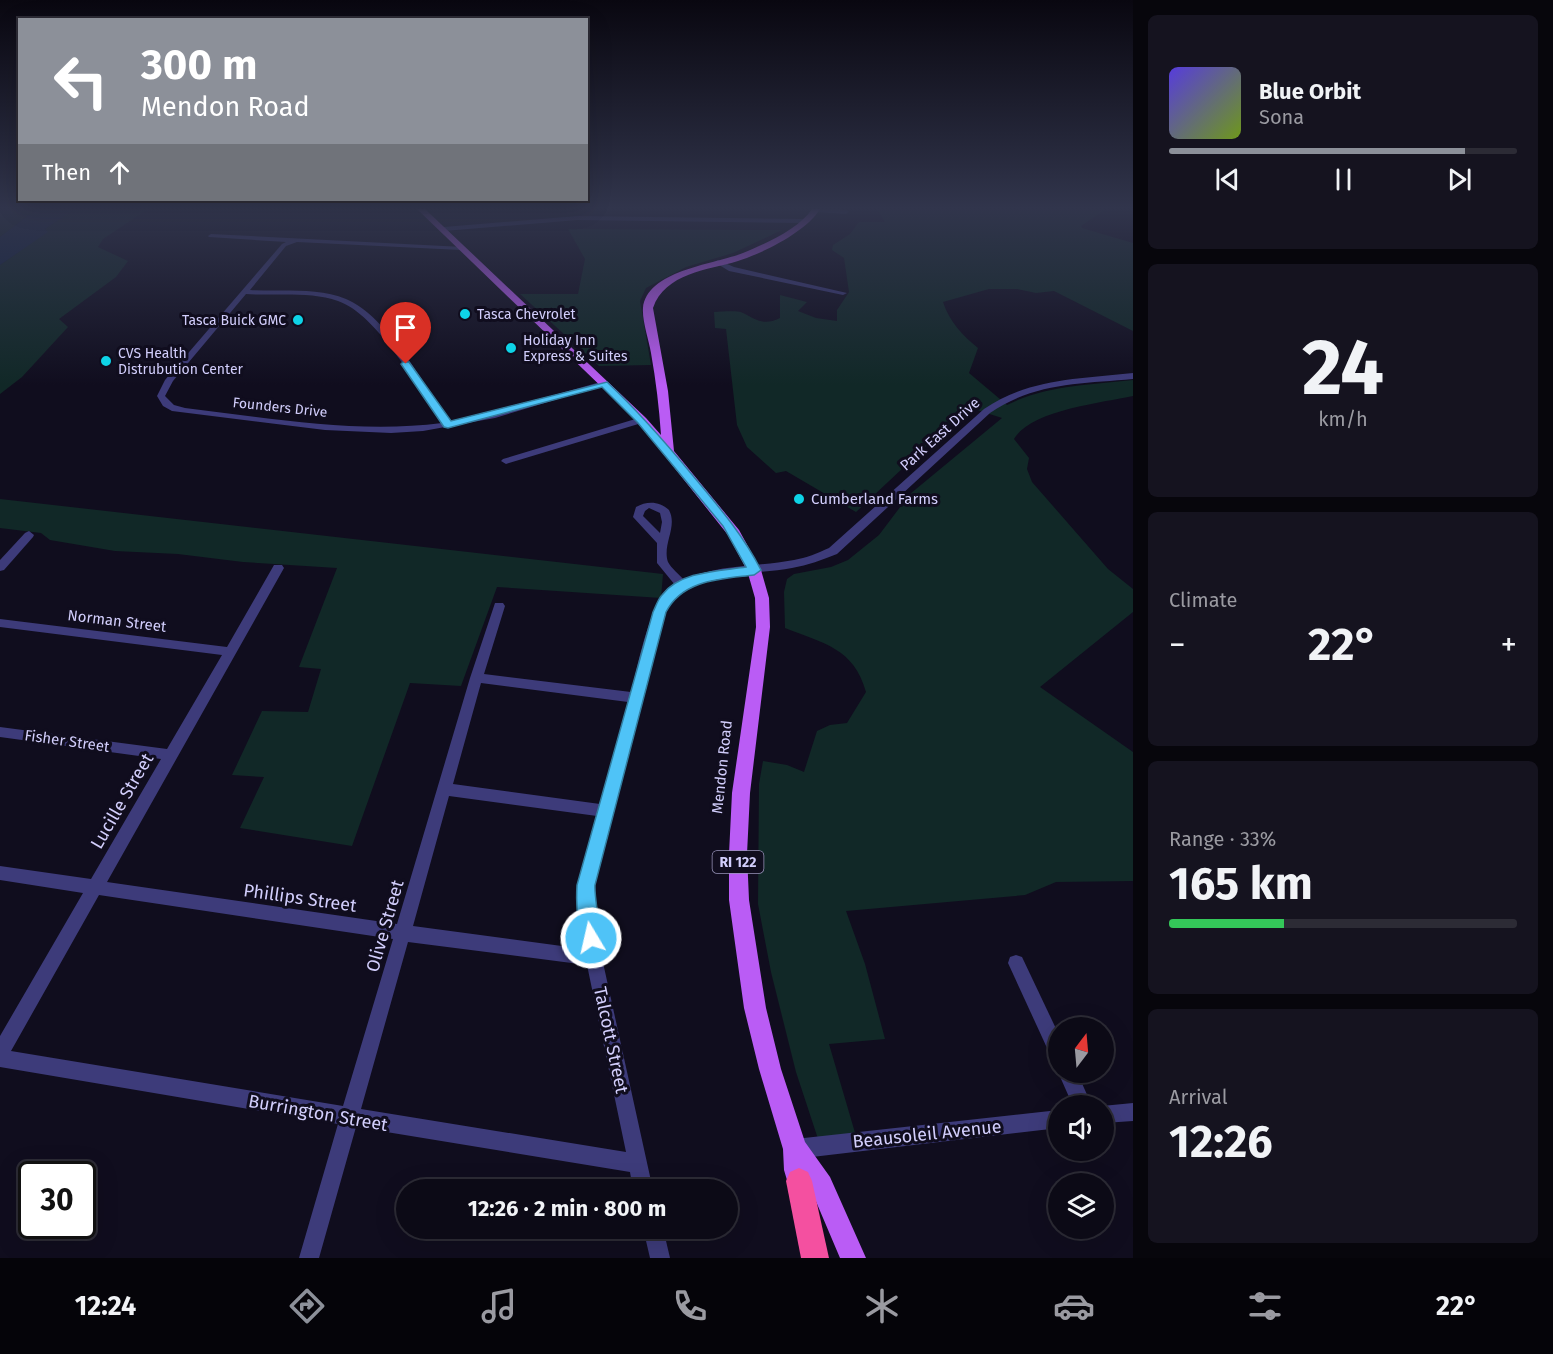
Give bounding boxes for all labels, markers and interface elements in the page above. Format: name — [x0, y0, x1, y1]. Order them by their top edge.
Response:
text: 300 m — [141, 40, 257, 90]
icon: left — [42, 42, 120, 120]
text: Blue Orbit — [1259, 78, 1361, 105]
text: Mendon Road — [141, 91, 310, 123]
text: Sona — [1259, 105, 1304, 129]
icon: ahead — [103, 156, 136, 189]
text: Then — [42, 159, 91, 186]
icon: previous — [1211, 163, 1244, 196]
icon: pause — [1327, 163, 1360, 196]
icon: next — [1443, 163, 1476, 196]
pin — [380, 302, 431, 364]
place label: Tasca Chevrolet — [477, 306, 577, 323]
marker: Tasca Chevrolet — [458, 307, 472, 321]
icon: arrive — [389, 311, 422, 344]
place label: Tasca Buick GMC — [182, 312, 286, 329]
marker: Tasca Buick GMC — [291, 313, 305, 327]
text: 24 — [1302, 321, 1384, 415]
place label: Holiday Inn Express & Suites — [523, 332, 628, 365]
marker: Holiday Inn Express & Suites — [504, 341, 518, 355]
place label: CVS Health Distrubution Center — [118, 345, 244, 378]
marker: CVS Health Distrubution Center — [99, 354, 113, 368]
street label: Founders Drive — [232, 394, 328, 421]
street label: Park East Drive — [896, 394, 984, 474]
text: km/h — [1318, 407, 1368, 431]
place label: Cumberland Farms — [811, 490, 938, 508]
marker: Cumberland Farms — [792, 492, 806, 506]
text: Climate — [1169, 588, 1237, 612]
street label: Norman Street — [67, 606, 168, 636]
text: 22° — [1308, 618, 1378, 672]
text: − — [1169, 625, 1186, 665]
text: + — [1501, 625, 1517, 665]
street label: Mendon Road — [708, 719, 736, 815]
street label: Fisher Street — [23, 726, 111, 756]
street label: Lucille Street — [86, 749, 158, 853]
text: Range · 33% — [1169, 827, 1276, 851]
road number: RI 122 — [712, 851, 764, 873]
text: 165 km — [1169, 857, 1313, 911]
street label: Olive Street — [361, 877, 409, 975]
street label: Phillips Street — [242, 879, 358, 917]
position arrow — [559, 906, 623, 970]
street label: Talcott Street — [589, 985, 633, 1096]
north arrow — [1048, 1017, 1114, 1083]
map controls — [1048, 1017, 1114, 1239]
text: Arrival — [1169, 1085, 1228, 1109]
street label: Burrington Street — [247, 1090, 390, 1136]
button: sound — [1048, 1095, 1114, 1161]
street label: Beausoleil Avenue — [851, 1115, 1003, 1153]
text: 12:26 — [1169, 1115, 1273, 1169]
speed limit sign: 30 — [18, 1161, 96, 1239]
button: layers — [1048, 1173, 1114, 1239]
text: 12:26 · 2 min · 800 m — [468, 1195, 666, 1222]
icon: directions — [286, 1285, 328, 1327]
icon: music — [478, 1285, 520, 1327]
icon: phone — [669, 1285, 711, 1327]
icon: climate — [861, 1285, 903, 1327]
icon: car — [1053, 1285, 1095, 1327]
icon: filters — [1244, 1285, 1286, 1327]
text: 12:24 — [75, 1290, 136, 1322]
text: 22° — [1436, 1290, 1478, 1322]

